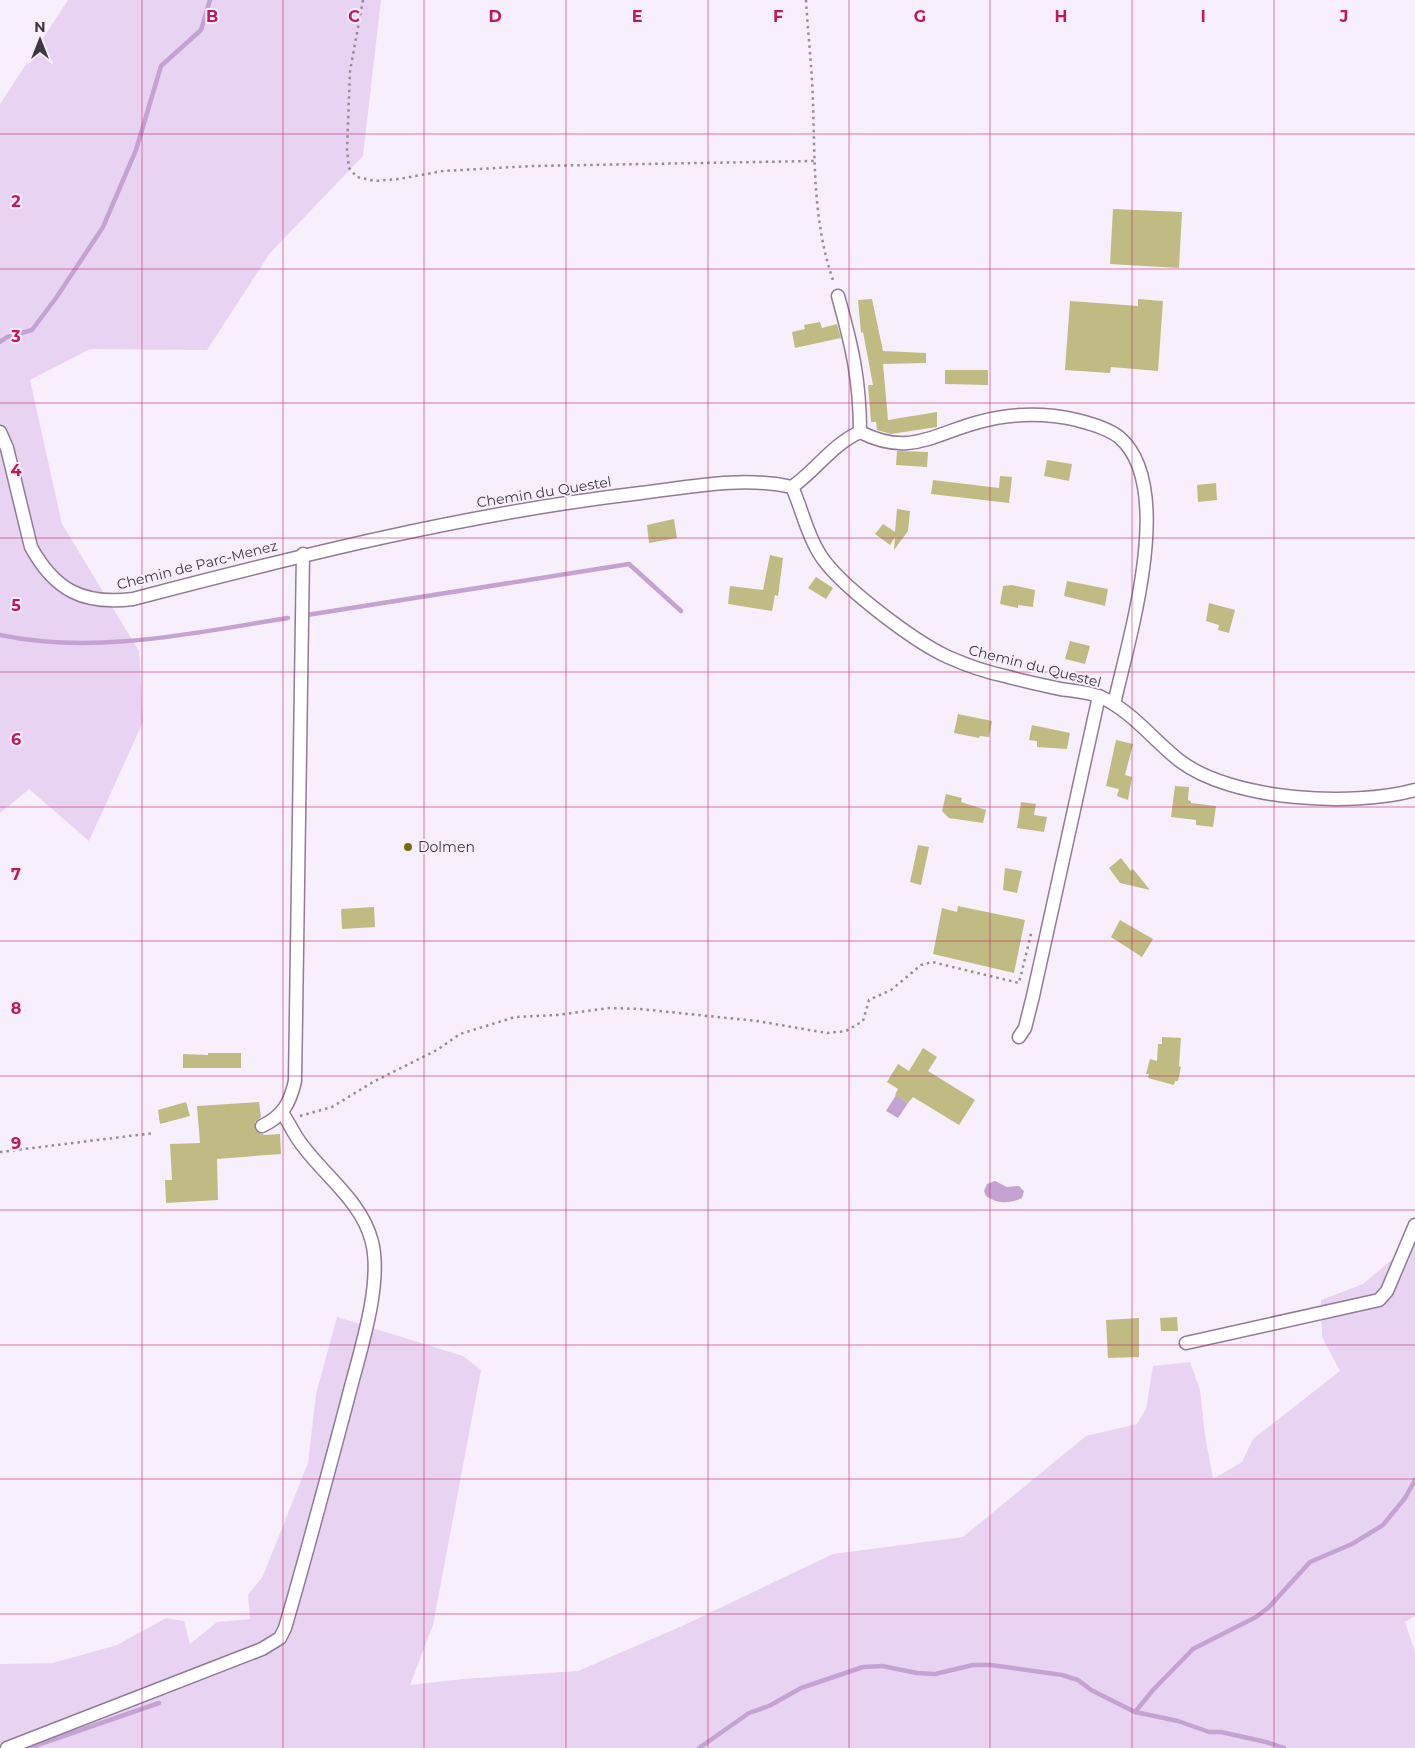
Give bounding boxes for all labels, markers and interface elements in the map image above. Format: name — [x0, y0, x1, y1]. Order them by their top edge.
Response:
text: B — [206, 7, 218, 26]
text: C — [348, 7, 360, 26]
text: D — [488, 7, 502, 26]
text: E — [632, 7, 642, 26]
text: F — [773, 7, 783, 26]
text: G — [914, 7, 926, 26]
text: H — [1055, 7, 1067, 26]
text: I — [1200, 7, 1206, 26]
text: J — [1339, 7, 1348, 26]
north arrow — [15, 15, 65, 65]
text: N — [34, 18, 46, 36]
text: 2 — [11, 192, 21, 211]
text: 3 — [10, 327, 21, 346]
text: 4 — [10, 461, 22, 480]
street label: Chemin du Questel — [475, 472, 613, 512]
street label: Chemin de Parc-Menez — [115, 536, 279, 594]
text: 5 — [11, 596, 21, 615]
street label: Chemin du Questel — [967, 641, 1103, 691]
text: 6 — [11, 730, 21, 749]
place label: Dolmen — [418, 838, 475, 856]
marker: Dolmen — [402, 841, 414, 853]
text: 7 — [11, 865, 21, 884]
text: 8 — [11, 999, 21, 1018]
text: 9 — [11, 1134, 21, 1153]

